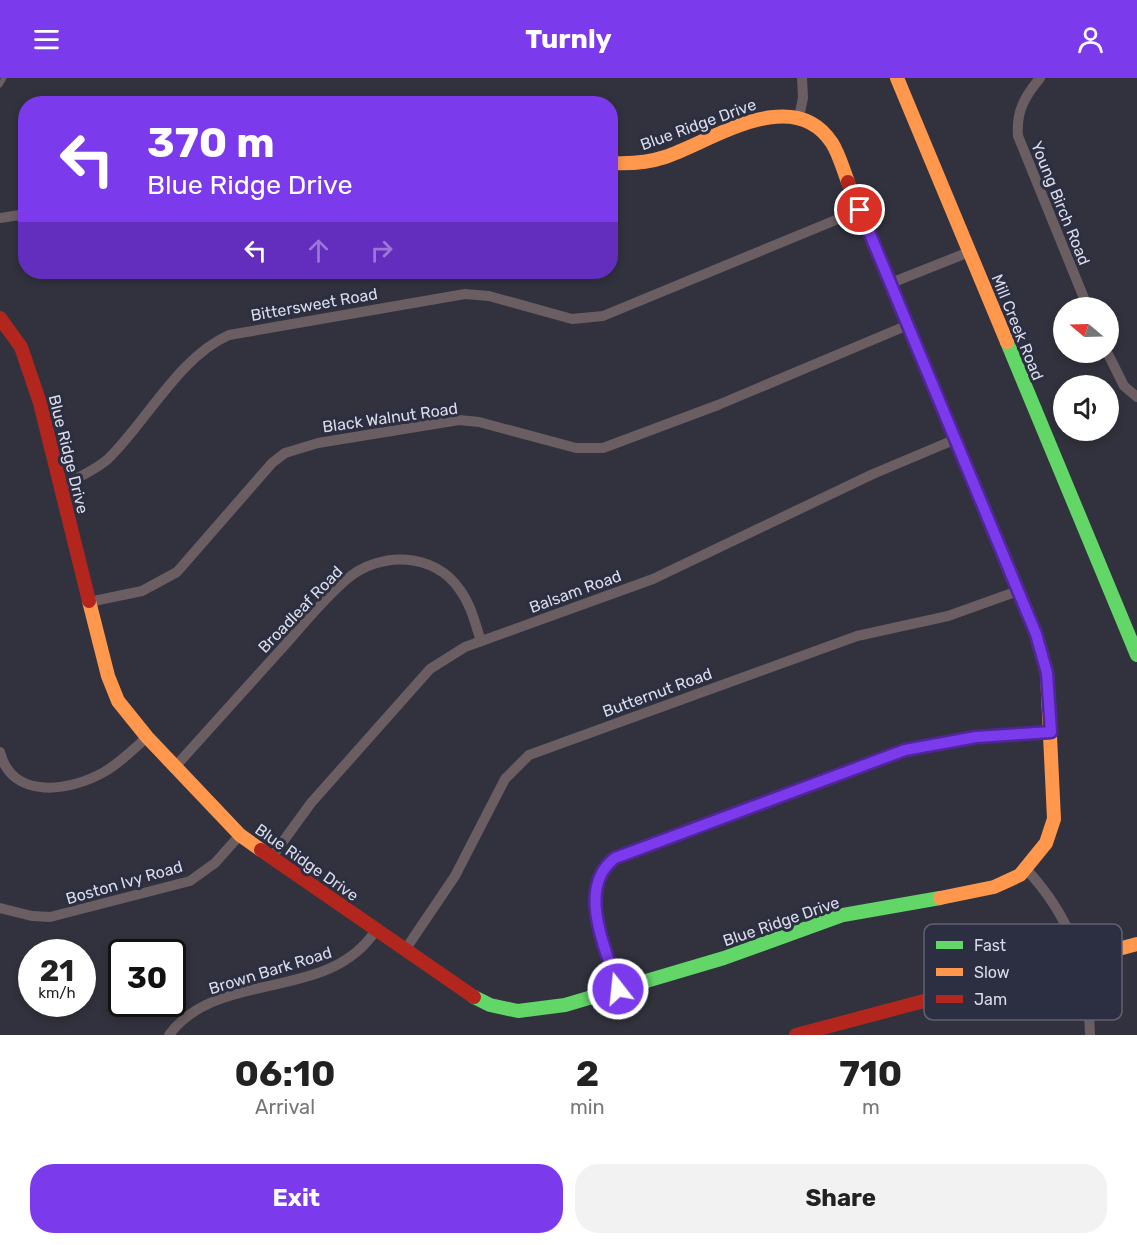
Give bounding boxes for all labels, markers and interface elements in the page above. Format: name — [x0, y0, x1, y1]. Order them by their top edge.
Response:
icon: menu — [30, 23, 63, 56]
text: Turnly — [525, 23, 612, 55]
icon: person — [1074, 23, 1107, 56]
street label: Blue Ridge Drive — [638, 95, 759, 154]
text: 370 m — [147, 118, 275, 168]
icon: left — [48, 120, 126, 198]
street label: Young Birch Road — [1027, 138, 1094, 268]
text: Blue Ridge Drive — [147, 169, 353, 201]
pin — [834, 184, 885, 235]
icon: arrive — [843, 193, 876, 226]
icon: left — [239, 234, 272, 267]
icon: ahead — [302, 234, 335, 267]
icon: right — [365, 234, 398, 267]
street label: Mill Creek Road — [988, 271, 1047, 383]
street label: Bittersweet Road — [249, 284, 379, 325]
north arrow — [1053, 297, 1119, 363]
map controls — [1053, 297, 1119, 441]
button: sound — [1053, 375, 1119, 441]
street label: Blue Ridge Drive — [45, 393, 92, 516]
street label: Black Walnut Road — [321, 399, 459, 436]
street label: Broadleaf Road — [254, 562, 347, 657]
street label: Balsam Road — [527, 566, 624, 617]
street label: Butternut Road — [600, 664, 715, 721]
street label: Blue Ridge Drive — [251, 820, 362, 905]
street label: Boston Ivy Road — [64, 857, 185, 908]
street label: Blue Ridge Drive — [720, 893, 842, 950]
legend — [924, 924, 1122, 1020]
text: Fast — [974, 936, 1006, 955]
speed limit sign: 30 — [108, 939, 186, 1017]
street label: Brown Bark Road — [206, 943, 334, 998]
text: 21 — [40, 953, 74, 989]
position arrow — [586, 957, 650, 1021]
text: Slow — [974, 963, 1010, 982]
text: km/h — [38, 984, 76, 1002]
text: Jam — [974, 990, 1007, 1009]
text: 06:10 — [235, 1052, 335, 1095]
text: 2 — [576, 1052, 599, 1095]
text: 710 — [839, 1052, 902, 1095]
text: Arrival — [255, 1095, 315, 1119]
text: min — [570, 1095, 605, 1119]
text: m — [862, 1095, 880, 1119]
button: Exit — [30, 1164, 563, 1233]
button: Share — [575, 1164, 1107, 1233]

